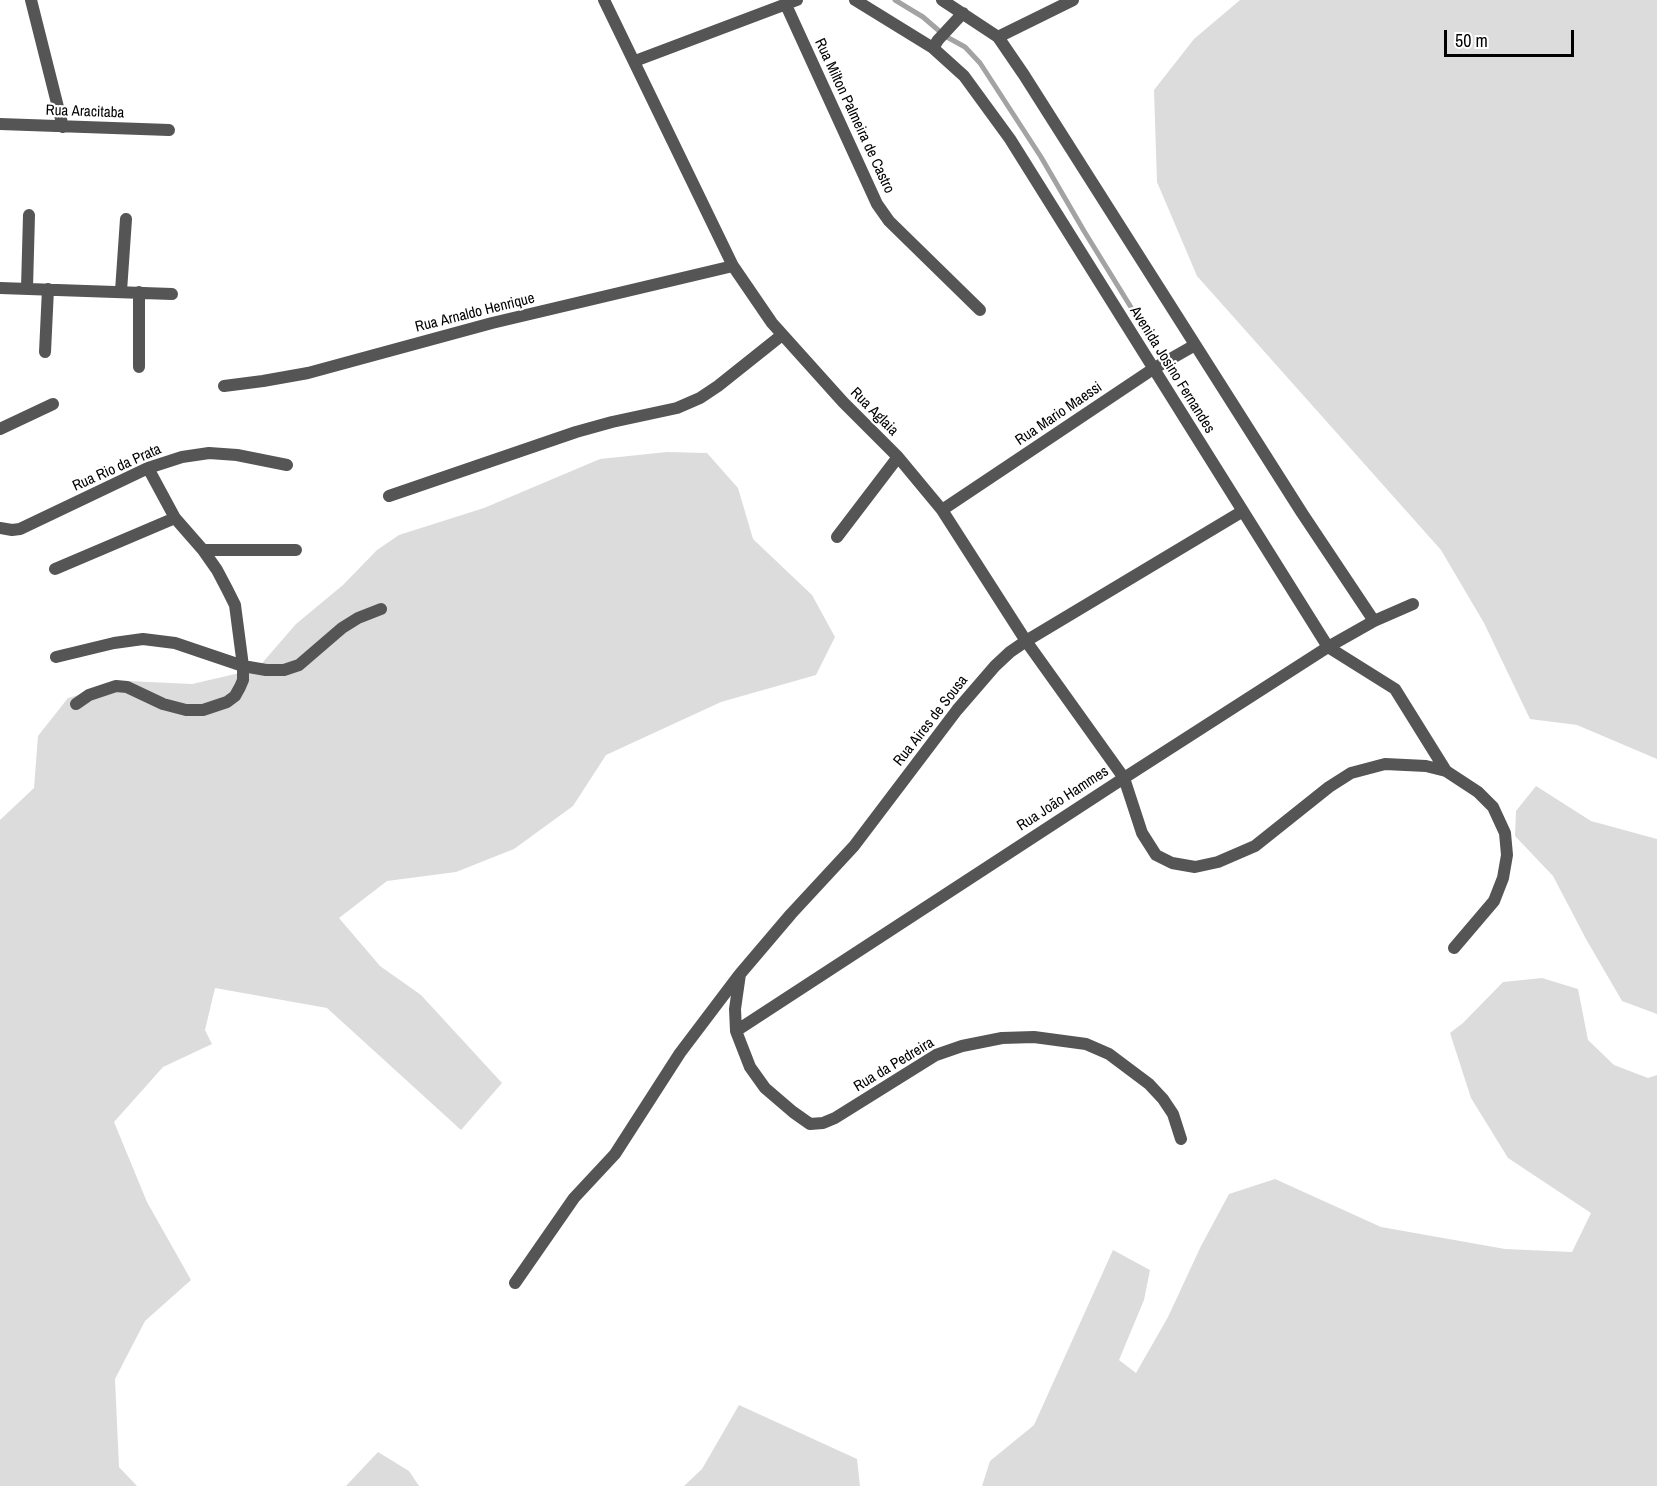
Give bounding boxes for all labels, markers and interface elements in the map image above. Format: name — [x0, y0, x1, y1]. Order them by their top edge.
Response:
scale bar — [1447, 18, 1578, 56]
text: 50 m — [1455, 28, 1488, 53]
street label: Rua Milton Palmeira de Castro — [810, 36, 898, 196]
street label: Rua Aracitaba — [45, 102, 125, 122]
street label: Rua Arnaldo Henrique — [413, 289, 537, 337]
street label: Avenida Josino Fernandes — [1126, 303, 1218, 437]
street label: Rua Mario Maessi — [1012, 378, 1106, 450]
street label: Rua Aglaia — [846, 384, 902, 440]
street label: Rua Rio da Prata — [70, 440, 164, 496]
street label: Rua Aires de Sousa — [890, 672, 972, 770]
street label: Rua João Hammes — [1014, 763, 1112, 835]
street label: Rua da Pedreira — [851, 1034, 937, 1096]

